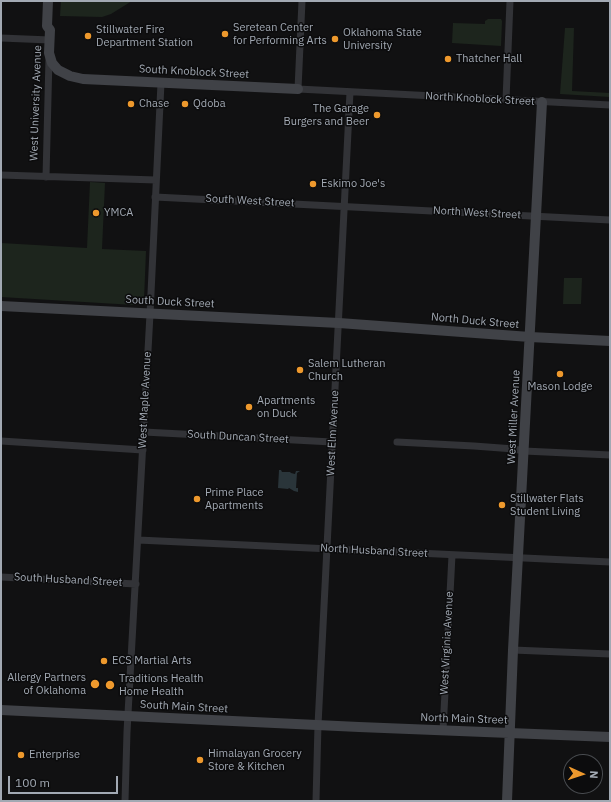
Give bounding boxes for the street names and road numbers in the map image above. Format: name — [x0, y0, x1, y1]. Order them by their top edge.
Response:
street label: West University Avenue — [27, 45, 45, 161]
street label: South Knoblock Street — [139, 63, 249, 81]
street label: North Knoblock Street — [425, 90, 535, 108]
street label: South West Street — [205, 192, 295, 210]
street label: North West Street — [433, 204, 521, 222]
street label: South Duck Street — [125, 293, 215, 311]
street label: North Duck Street — [430, 311, 520, 331]
street label: West Maple Avenue — [136, 351, 154, 449]
street label: West Miller Avenue — [505, 370, 523, 464]
street label: West Elm Avenue — [324, 390, 342, 476]
street label: South Duncan Street — [187, 428, 289, 446]
street label: North Husband Street — [320, 542, 428, 560]
street label: South Husband Street — [13, 571, 123, 589]
street label: West Virginia Avenue — [438, 591, 456, 695]
street label: South Main Street — [140, 698, 228, 716]
street label: North Main Street — [420, 711, 508, 727]

